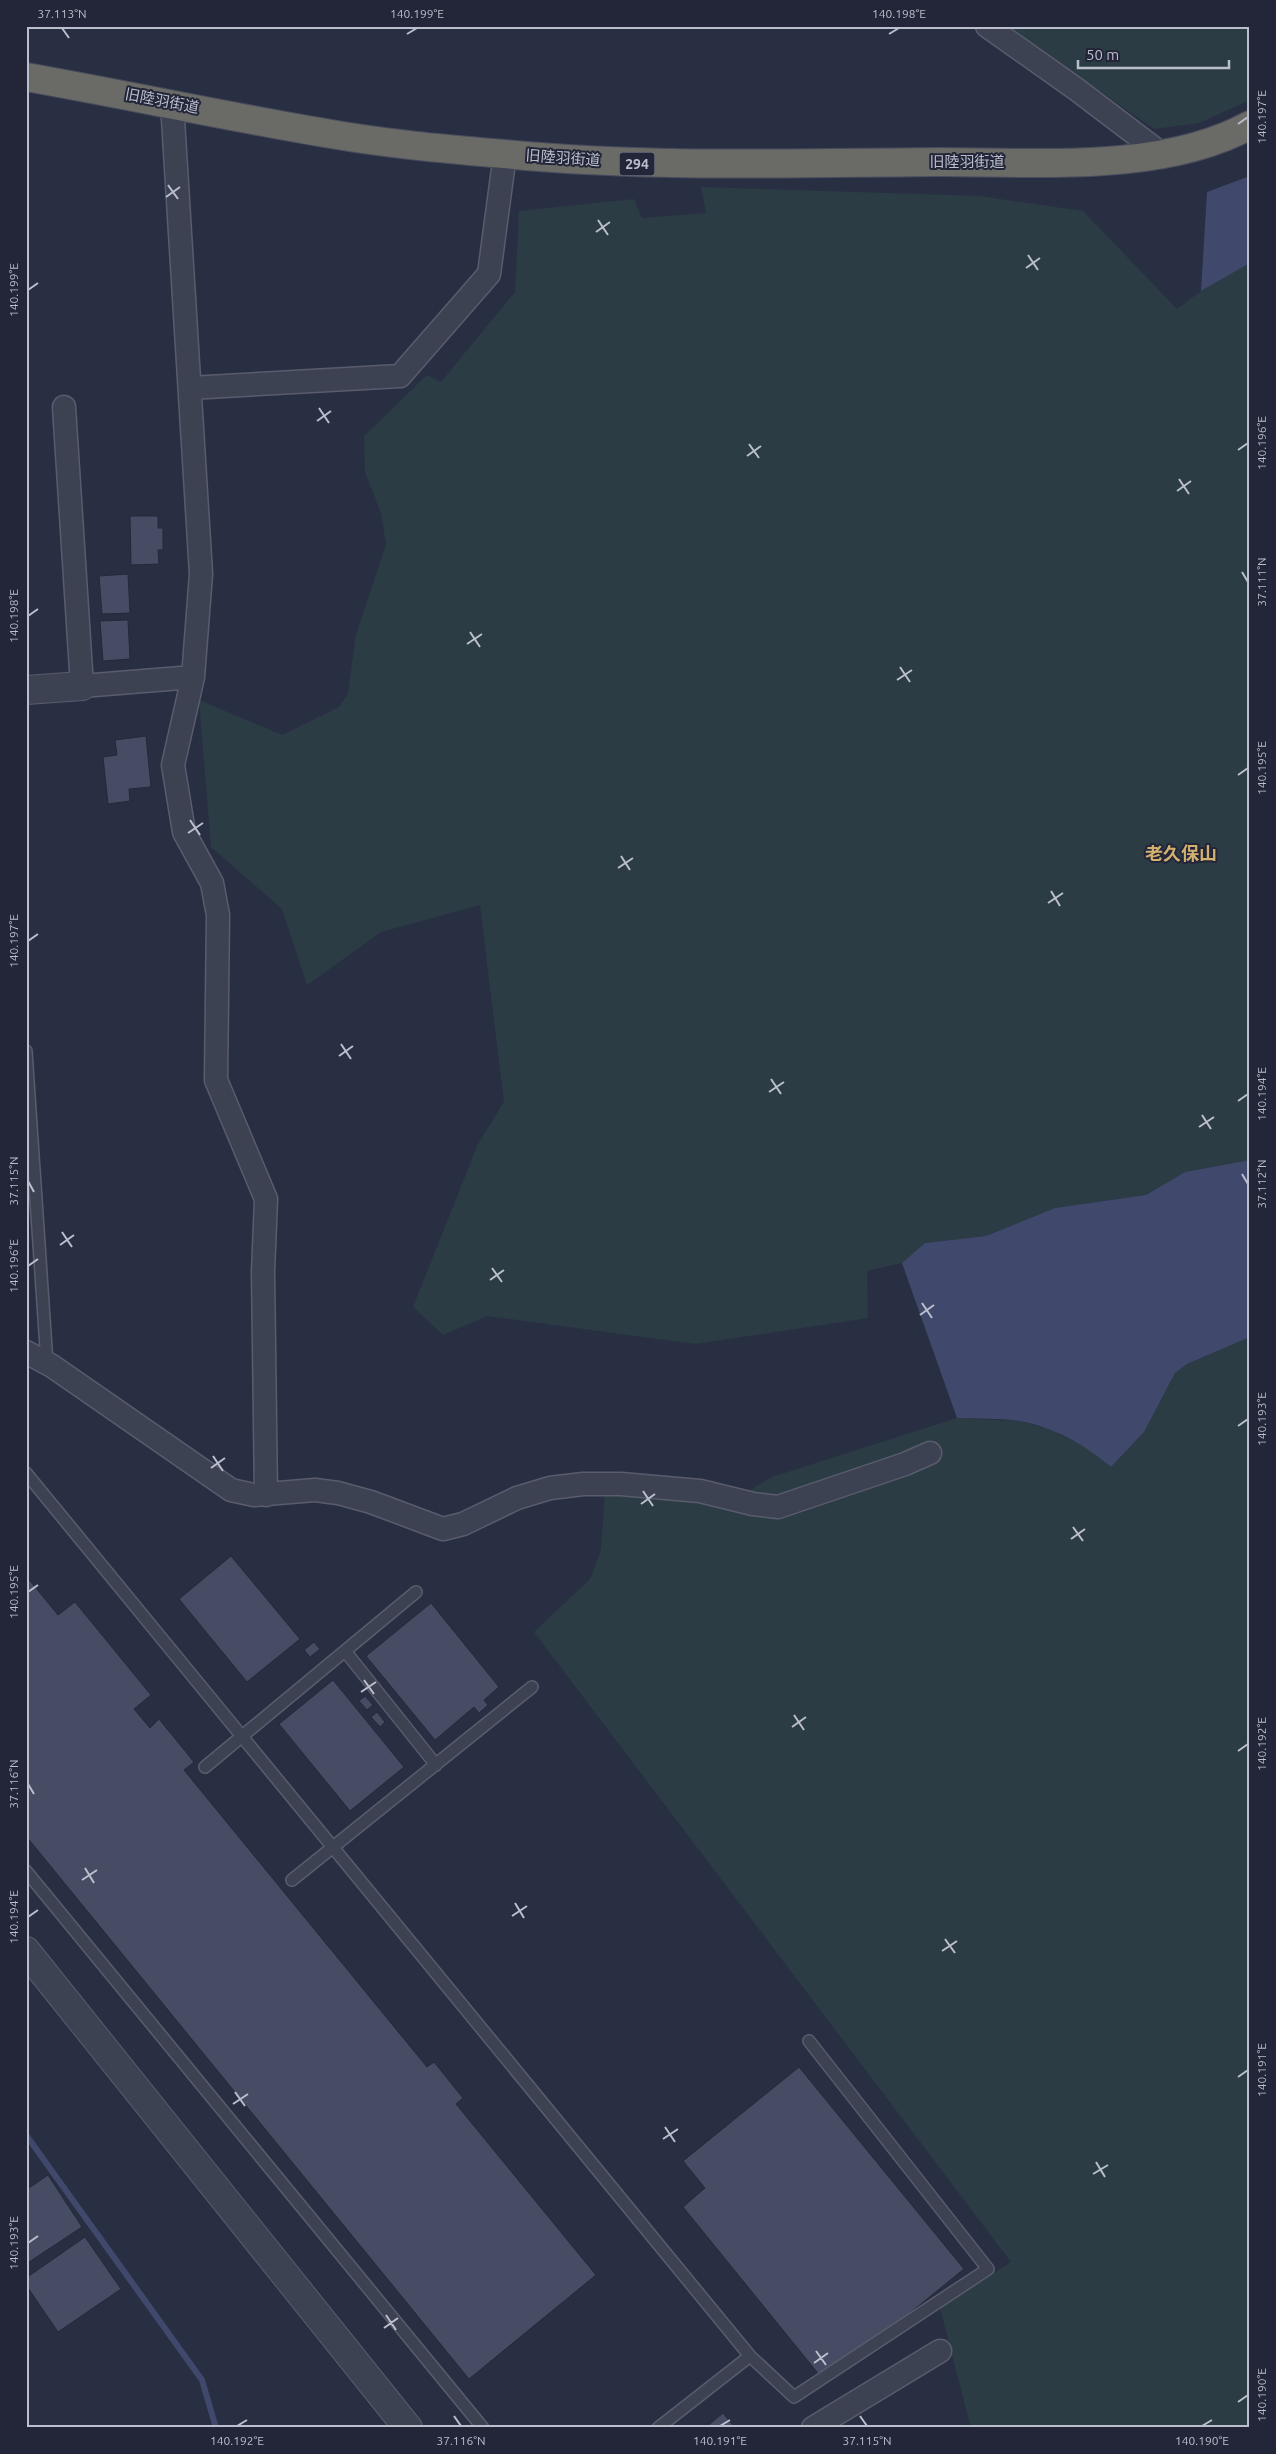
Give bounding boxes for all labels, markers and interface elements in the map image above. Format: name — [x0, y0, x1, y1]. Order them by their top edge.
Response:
text: 37.113°N — [37, 7, 87, 20]
text: 140.199°E — [390, 7, 444, 20]
text: 140.198°E — [872, 7, 926, 20]
scale bar — [1078, 38, 1230, 70]
text: 50 m — [1086, 46, 1119, 63]
street label: 旧陸羽街道 — [124, 85, 201, 116]
text: 140.197°E — [1255, 90, 1268, 144]
street label: 旧陸羽街道 — [525, 146, 601, 169]
road number: 294 — [620, 152, 654, 175]
street label: 旧陸羽街道 — [929, 153, 1005, 170]
text: 140.199°E — [7, 263, 20, 317]
text: 140.196°E — [1255, 416, 1268, 470]
text: 37.111°N — [1255, 557, 1268, 607]
text: 140.198°E — [7, 589, 20, 643]
text: 140.195°E — [1255, 741, 1268, 795]
district label: 老久保山 — [1145, 843, 1217, 863]
text: 140.197°E — [7, 914, 20, 968]
text: 140.194°E — [1255, 1067, 1268, 1121]
text: 37.115°N — [7, 1156, 20, 1206]
text: 37.112°N — [1255, 1159, 1268, 1209]
text: 140.196°E — [7, 1239, 20, 1293]
text: 140.193°E — [1255, 1392, 1268, 1446]
text: 140.195°E — [7, 1565, 20, 1619]
text: 140.192°E — [1255, 1717, 1268, 1771]
text: 37.116°N — [7, 1759, 20, 1809]
text: 140.194°E — [7, 1890, 20, 1944]
text: 140.191°E — [1255, 2043, 1268, 2097]
text: 140.193°E — [7, 2216, 20, 2270]
text: 140.190°E — [1255, 2368, 1268, 2422]
text: 140.192°E — [210, 2434, 264, 2447]
text: 37.116°N — [436, 2434, 486, 2447]
text: 140.191°E — [693, 2434, 747, 2447]
text: 37.115°N — [842, 2434, 892, 2447]
text: 140.190°E — [1175, 2434, 1229, 2447]

